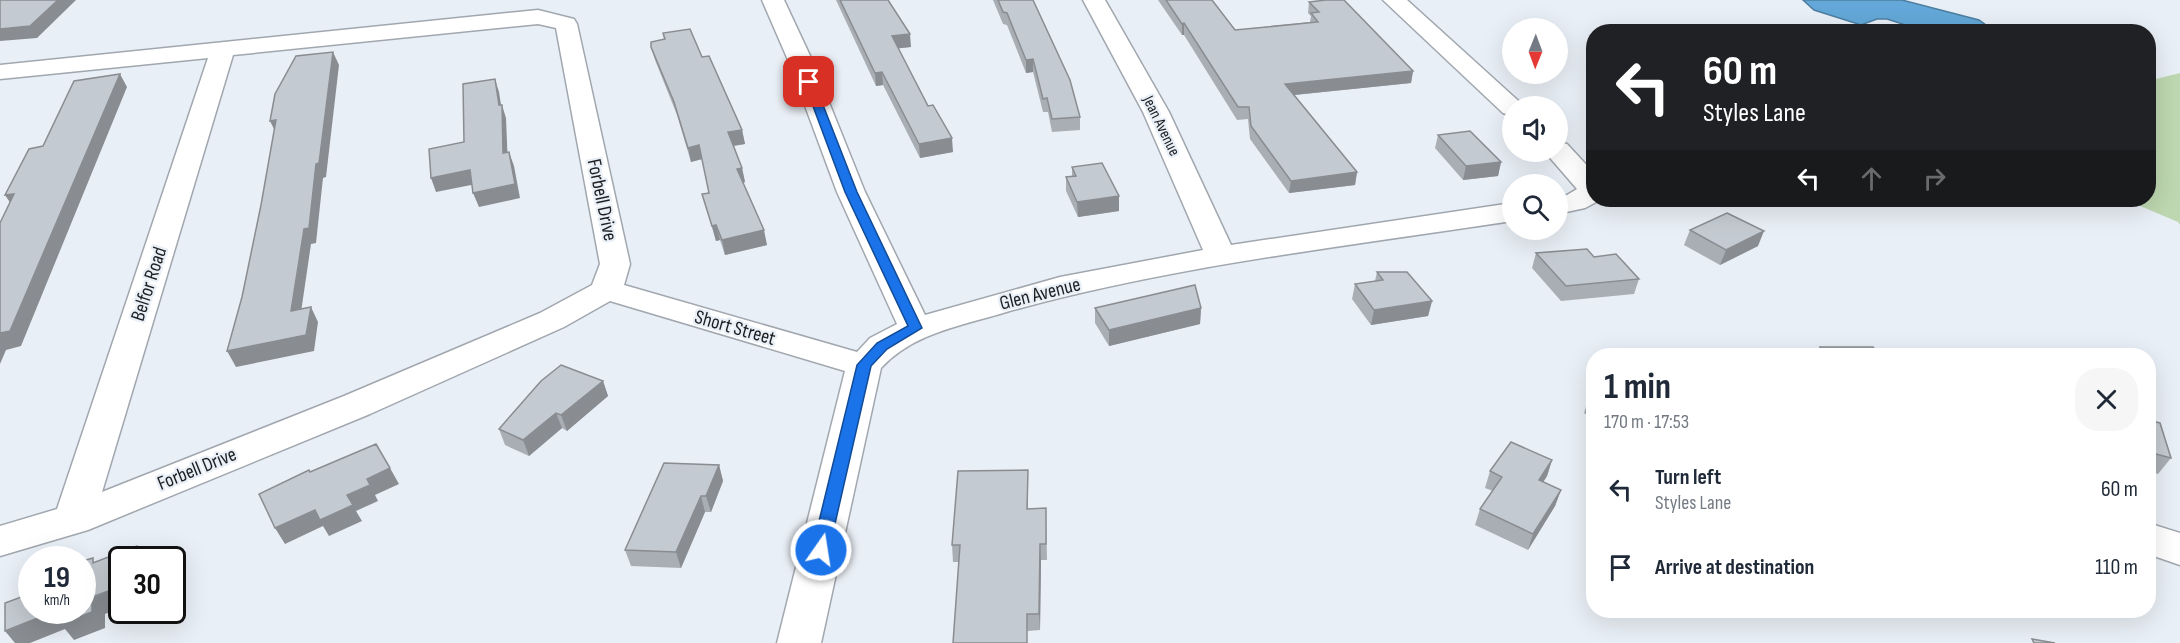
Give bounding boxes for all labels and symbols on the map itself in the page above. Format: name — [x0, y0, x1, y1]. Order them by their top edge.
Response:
north arrow — [1502, 18, 1568, 84]
pin — [783, 56, 834, 107]
street label: Jean Avenue — [1138, 92, 1184, 159]
street label: Forbell Drive — [582, 157, 622, 243]
street label: Belfor Road — [126, 244, 172, 324]
street label: Glen Avenue — [997, 272, 1083, 316]
street label: Short Street — [692, 305, 778, 351]
street label: Forbell Drive — [154, 442, 240, 496]
position arrow — [789, 518, 853, 582]
speed limit sign: 30 — [108, 546, 186, 624]

